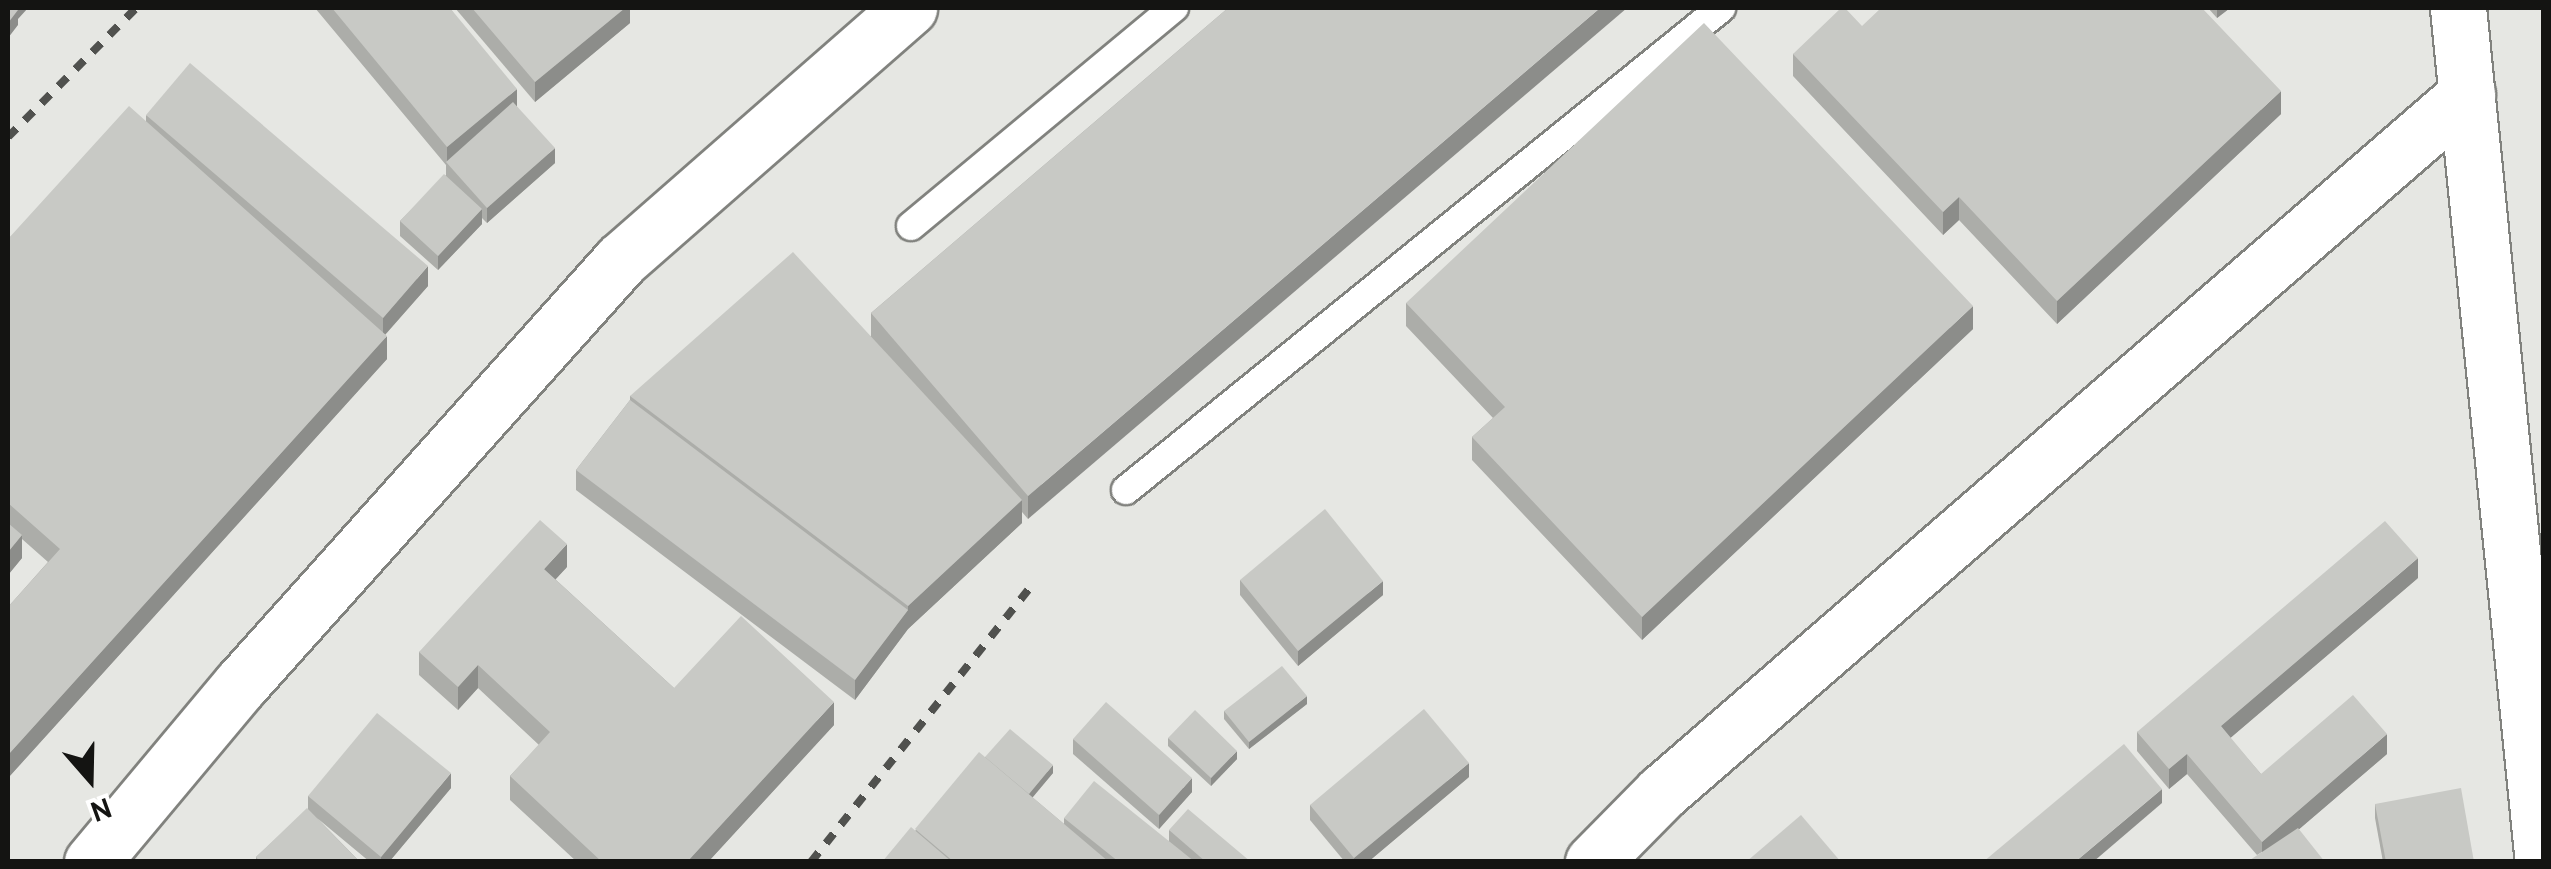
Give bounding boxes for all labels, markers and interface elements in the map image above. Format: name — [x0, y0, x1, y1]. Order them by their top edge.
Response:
north arrow — [40, 729, 140, 829]
text: N — [85, 787, 116, 828]

